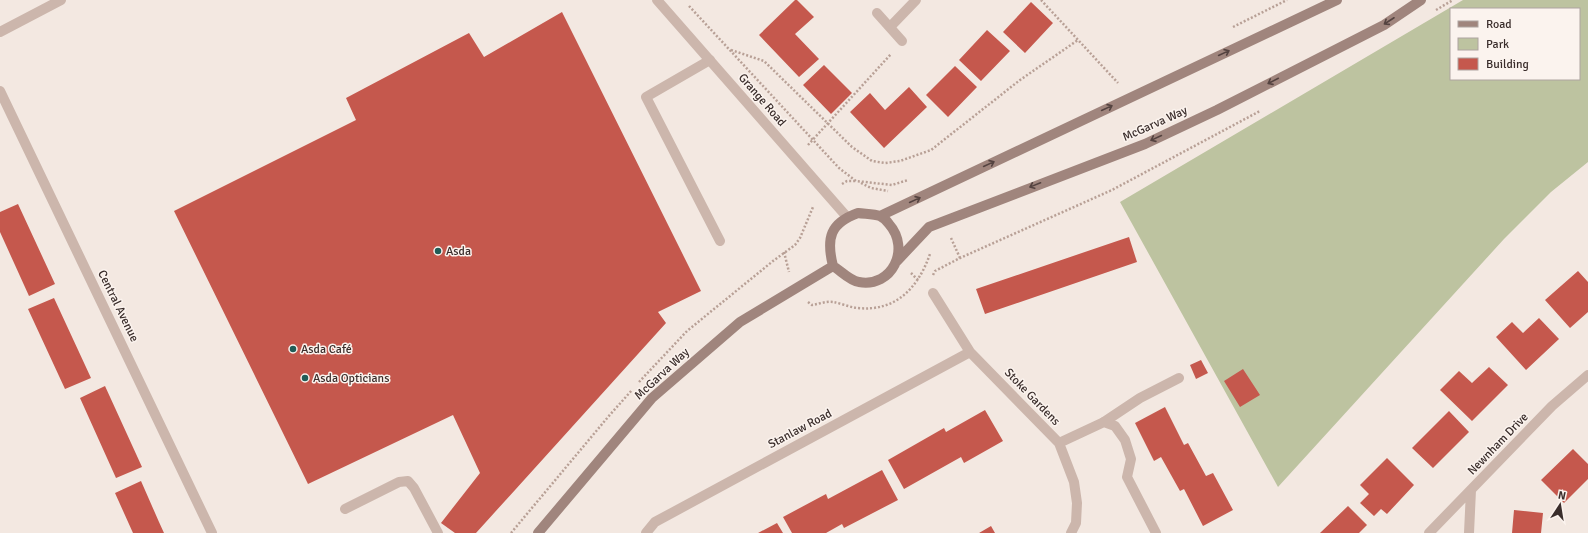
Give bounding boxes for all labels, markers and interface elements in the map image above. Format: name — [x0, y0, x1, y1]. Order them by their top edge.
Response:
legend — [1450, 8, 1580, 80]
one-way arrow — [1383, 17, 1394, 25]
text: Road — [1486, 17, 1512, 32]
text: Park — [1486, 37, 1509, 52]
one-way arrow — [1218, 49, 1230, 56]
text: Building — [1486, 57, 1529, 72]
street label: Grange Road — [735, 70, 789, 130]
one-way arrow — [1267, 78, 1279, 85]
street label: McGarva Way — [1120, 103, 1190, 145]
one-way arrow — [1100, 104, 1112, 111]
one-way arrow — [1151, 135, 1163, 142]
one-way arrow — [983, 160, 995, 167]
one-way arrow — [1030, 182, 1042, 190]
one-way arrow — [909, 196, 921, 203]
place label: Asda — [446, 244, 471, 259]
marker: Asda — [433, 246, 443, 256]
street label: Central Avenue — [94, 268, 142, 344]
place label: Asda Café — [301, 342, 352, 357]
marker: Asda Café — [288, 344, 298, 354]
street label: McGarva Way — [632, 345, 693, 403]
street label: Stoke Gardens — [1001, 365, 1063, 429]
place label: Asda Opticians — [313, 371, 389, 386]
marker: Asda Opticians — [300, 373, 310, 383]
street label: Stanlaw Road — [766, 406, 834, 452]
street label: Newnham Drive — [1465, 410, 1531, 478]
north arrow — [1540, 485, 1580, 525]
text: N — [1557, 489, 1567, 503]

